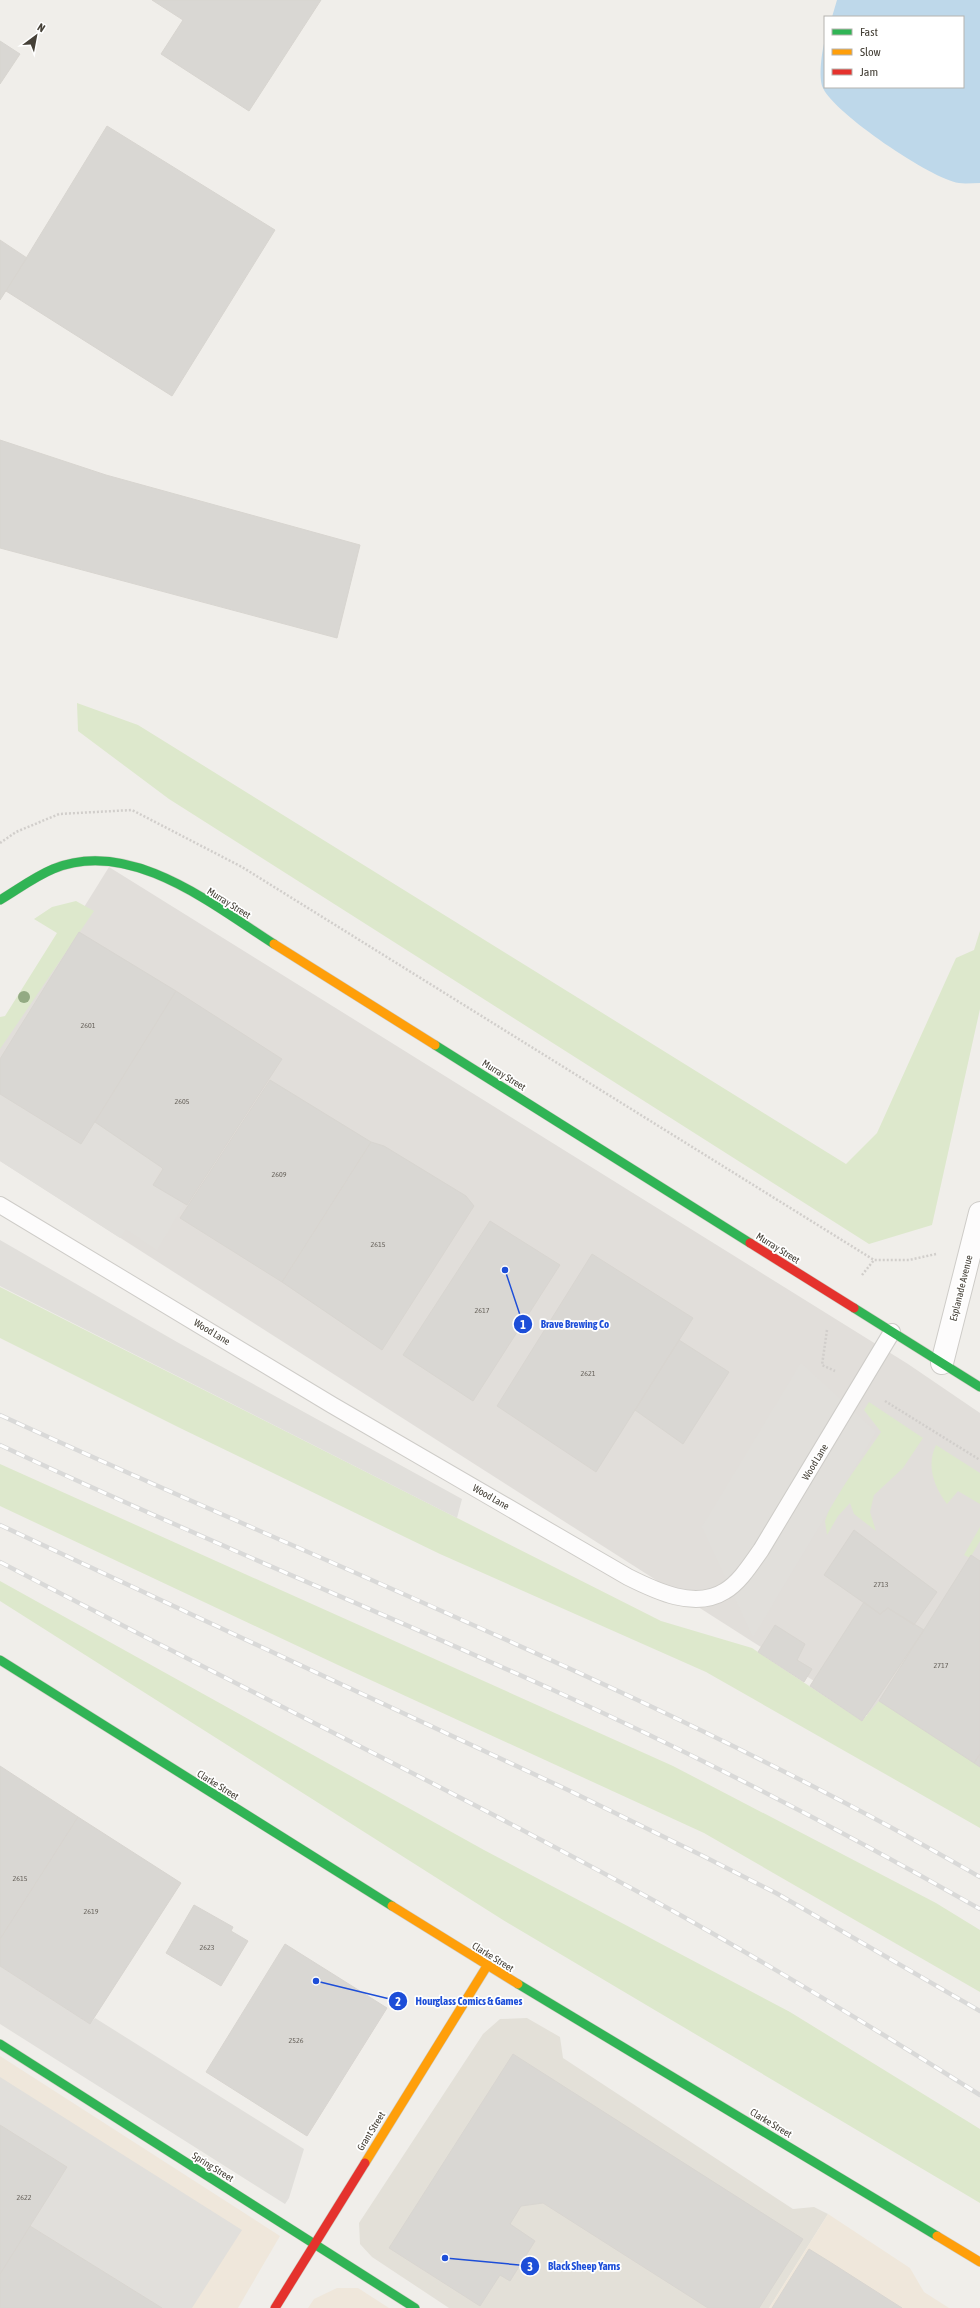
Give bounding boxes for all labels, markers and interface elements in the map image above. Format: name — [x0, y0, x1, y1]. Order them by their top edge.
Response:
north arrow — [16, 16, 56, 56]
legend — [824, 16, 964, 88]
text: N — [35, 21, 47, 34]
text: Fast — [860, 25, 878, 39]
text: Slow — [860, 45, 881, 59]
text: Jam — [860, 65, 878, 79]
street label: Murray Street — [205, 885, 253, 921]
house number: 2601 — [80, 1021, 96, 1030]
street label: Murray Street — [480, 1057, 528, 1093]
house number: 2605 — [174, 1097, 190, 1106]
house number: 2609 — [271, 1170, 287, 1179]
street label: Murray Street — [754, 1230, 802, 1266]
house number: 2615 — [370, 1240, 386, 1249]
street label: Esplanade Avenue — [947, 1253, 975, 1322]
house number: 2617 — [474, 1306, 490, 1315]
callout: Brave Brewing Co — [513, 1313, 618, 1336]
street label: Wood Lane — [192, 1317, 233, 1347]
text: 1 — [520, 1318, 526, 1332]
text: Brave Brewing Co — [541, 1318, 609, 1330]
house number: 2621 — [580, 1369, 596, 1378]
street label: Wood Lane — [800, 1441, 830, 1482]
street label: Wood Lane — [471, 1482, 512, 1512]
house number: 2713 — [873, 1580, 889, 1589]
house number: 2717 — [933, 1661, 949, 1670]
street label: Clarke Street — [195, 1768, 241, 1802]
house number: 2615 — [12, 1874, 28, 1883]
house number: 2619 — [83, 1907, 99, 1916]
street label: Clarke Street — [470, 1940, 516, 1974]
house number: 2623 — [199, 1943, 215, 1952]
callout: Hourglass Comics & Games — [388, 1990, 531, 2013]
text: 2 — [395, 1995, 401, 2009]
text: Hourglass Comics & Games — [416, 1995, 523, 2007]
house number: 2526 — [288, 2036, 304, 2045]
street label: Clarke Street — [748, 2106, 794, 2140]
street label: Grant Street — [355, 2109, 387, 2152]
street label: Spring Street — [190, 2150, 236, 2184]
house number: 2622 — [16, 2193, 32, 2202]
callout: Black Sheep Yarns — [520, 2255, 629, 2278]
text: 3 — [527, 2260, 533, 2274]
text: Black Sheep Yarns — [548, 2260, 620, 2272]

